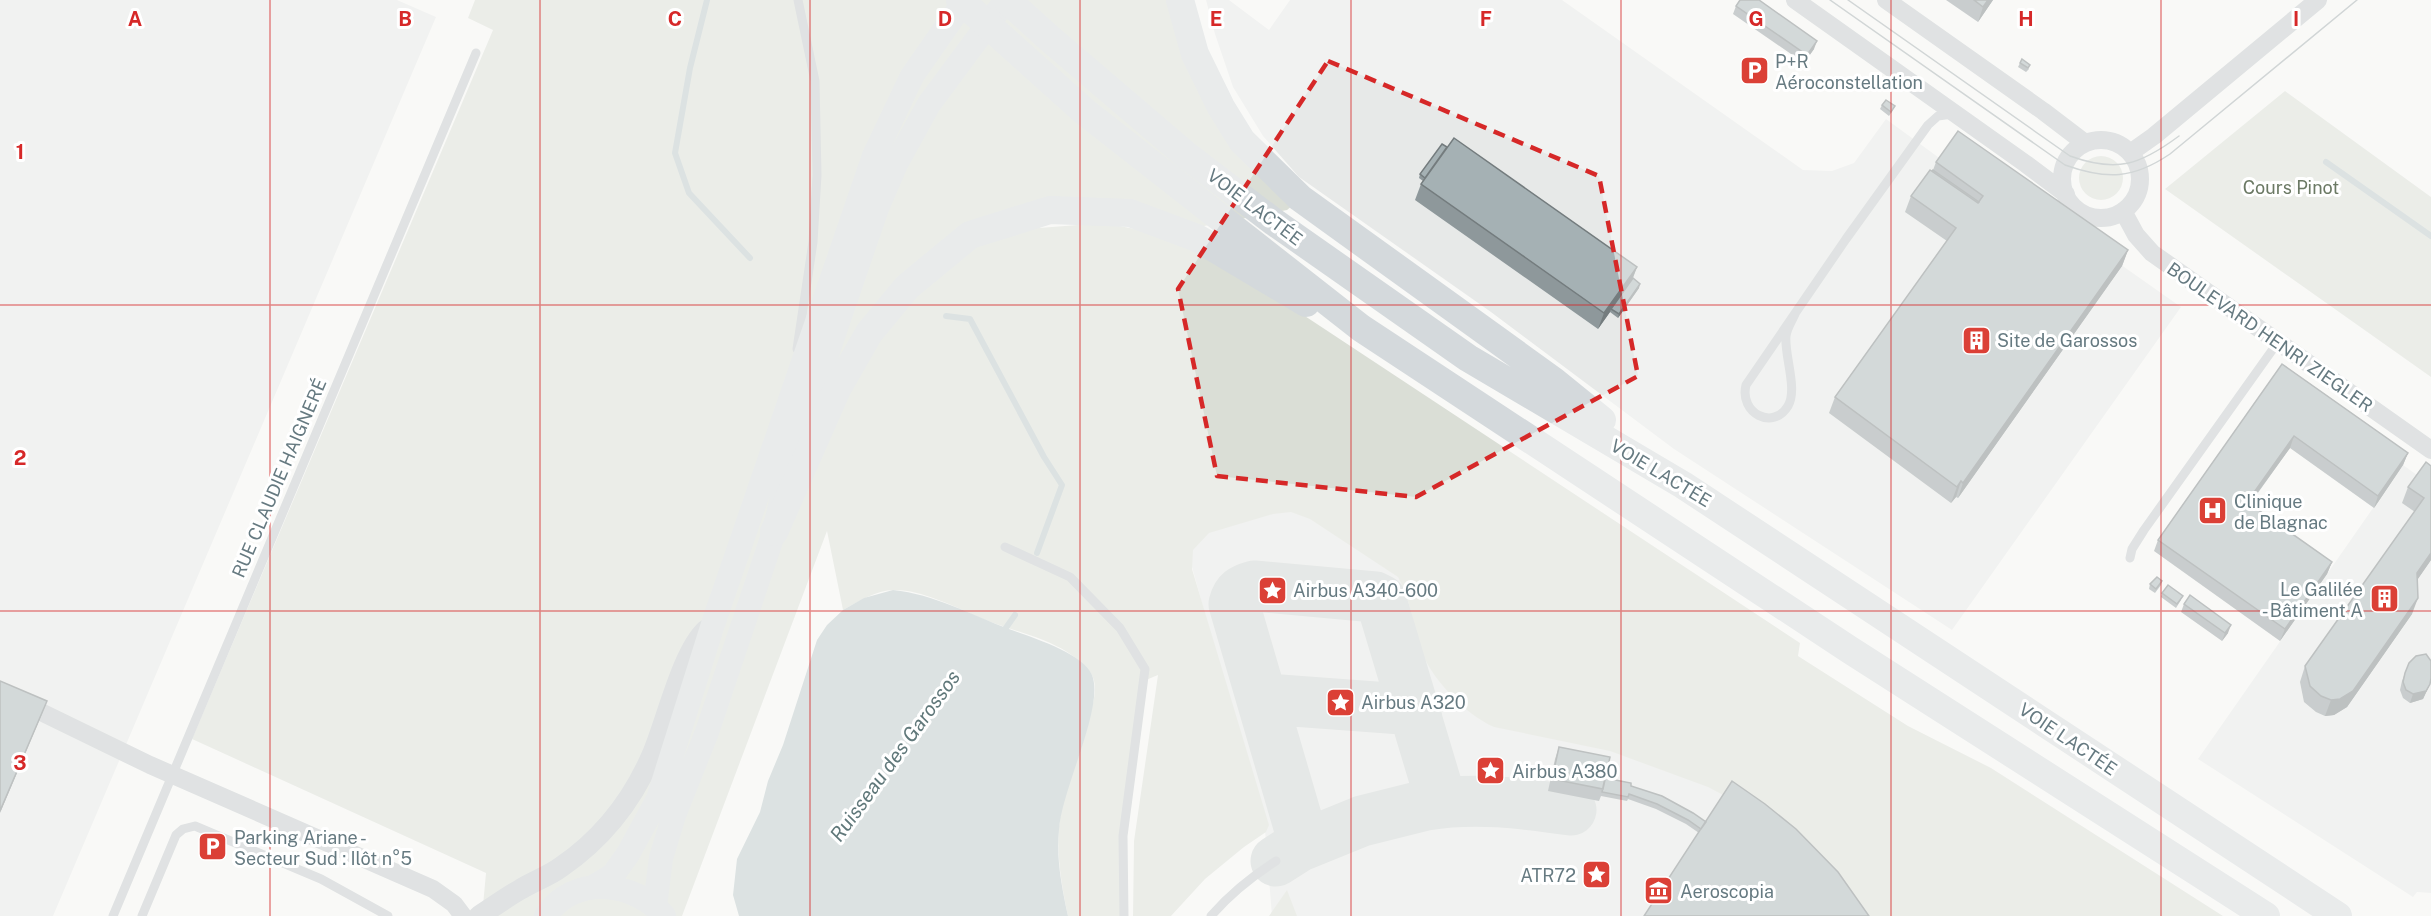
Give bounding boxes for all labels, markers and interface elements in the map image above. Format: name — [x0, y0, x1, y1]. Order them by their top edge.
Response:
text: A — [128, 7, 142, 31]
text: B — [398, 7, 412, 31]
text: C — [668, 7, 682, 31]
text: D — [938, 7, 952, 31]
text: E — [1210, 7, 1222, 31]
text: F — [1480, 7, 1492, 31]
text: G — [1748, 7, 1764, 31]
text: H — [2018, 7, 2034, 31]
text: I — [2293, 7, 2299, 31]
place label: P+R Aéroconstellation — [1775, 51, 1923, 93]
parking icon: P+R Aéroconstellation — [1738, 55, 1770, 87]
text: 1 — [16, 140, 24, 164]
street label: VOIE LACTÉE — [1203, 164, 1307, 250]
park label: Cours Pinot — [2243, 177, 2339, 198]
street label: BOULEVARD HENRI ZIEGLER — [2163, 258, 2377, 416]
building icon: Site de Garossos — [1960, 324, 1992, 356]
place label: Site de Garossos — [1997, 330, 2137, 351]
street label: RUE CLAUDIE HAIGNERÉ — [227, 375, 330, 581]
street label: VOIE LACTÉE — [1607, 434, 1716, 511]
text: 2 — [14, 446, 26, 470]
place label: Clinique de Blagnac — [2234, 491, 2328, 533]
hospital icon: Clinique de Blagnac — [2197, 495, 2229, 527]
place icon: Airbus A340-600 — [1256, 574, 1288, 606]
place label: Le Galilée - Bâtiment A — [2262, 579, 2363, 621]
place label: Airbus A340-600 — [1293, 580, 1438, 601]
building icon: Le Galilée - Bâtiment A — [2368, 583, 2400, 615]
water label: Ruisseau des Garossos — [825, 666, 965, 846]
place icon: Airbus A320 — [1324, 686, 1356, 718]
place label: Airbus A320 — [1361, 692, 1466, 713]
street label: VOIE LACTÉE — [2015, 698, 2122, 779]
text: 3 — [13, 751, 27, 775]
place icon: Airbus A380 — [1475, 755, 1507, 787]
place label: Airbus A380 — [1512, 761, 1617, 782]
place label: Parking Ariane - Secteur Sud : Ilôt n°5 — [234, 827, 412, 869]
parking icon: Parking Ariane - Secteur Sud : Ilôt n°5 — [197, 831, 229, 863]
place icon: ATR72 — [1581, 859, 1613, 891]
place label: ATR72 — [1520, 865, 1576, 886]
museum icon: Aeroscopia — [1643, 875, 1675, 907]
place label: Aeroscopia — [1680, 881, 1774, 902]

